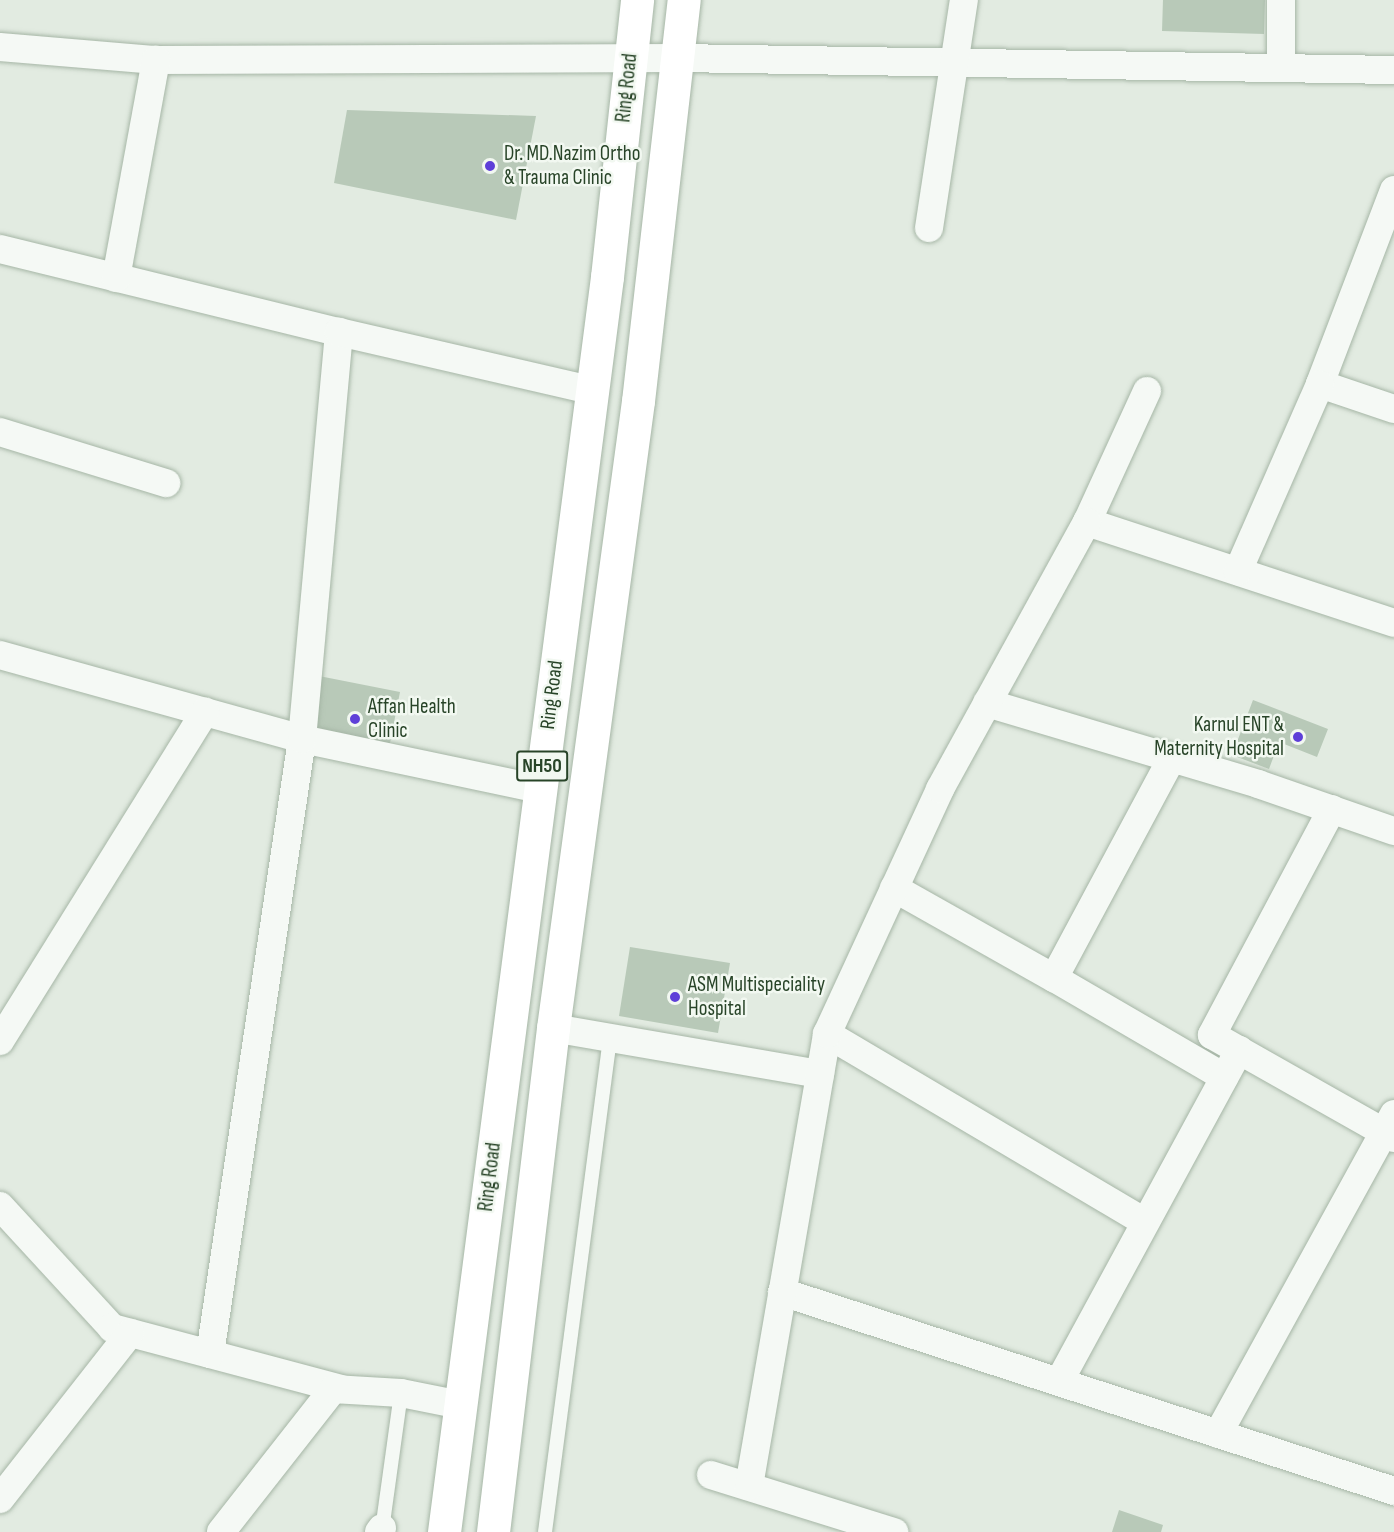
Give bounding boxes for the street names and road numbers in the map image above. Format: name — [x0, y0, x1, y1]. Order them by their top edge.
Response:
street label: Ring Road — [611, 52, 643, 124]
street label: Ring Road — [535, 659, 569, 731]
road number: NH50 — [515, 749, 569, 783]
street label: Ring Road — [473, 1141, 507, 1213]

